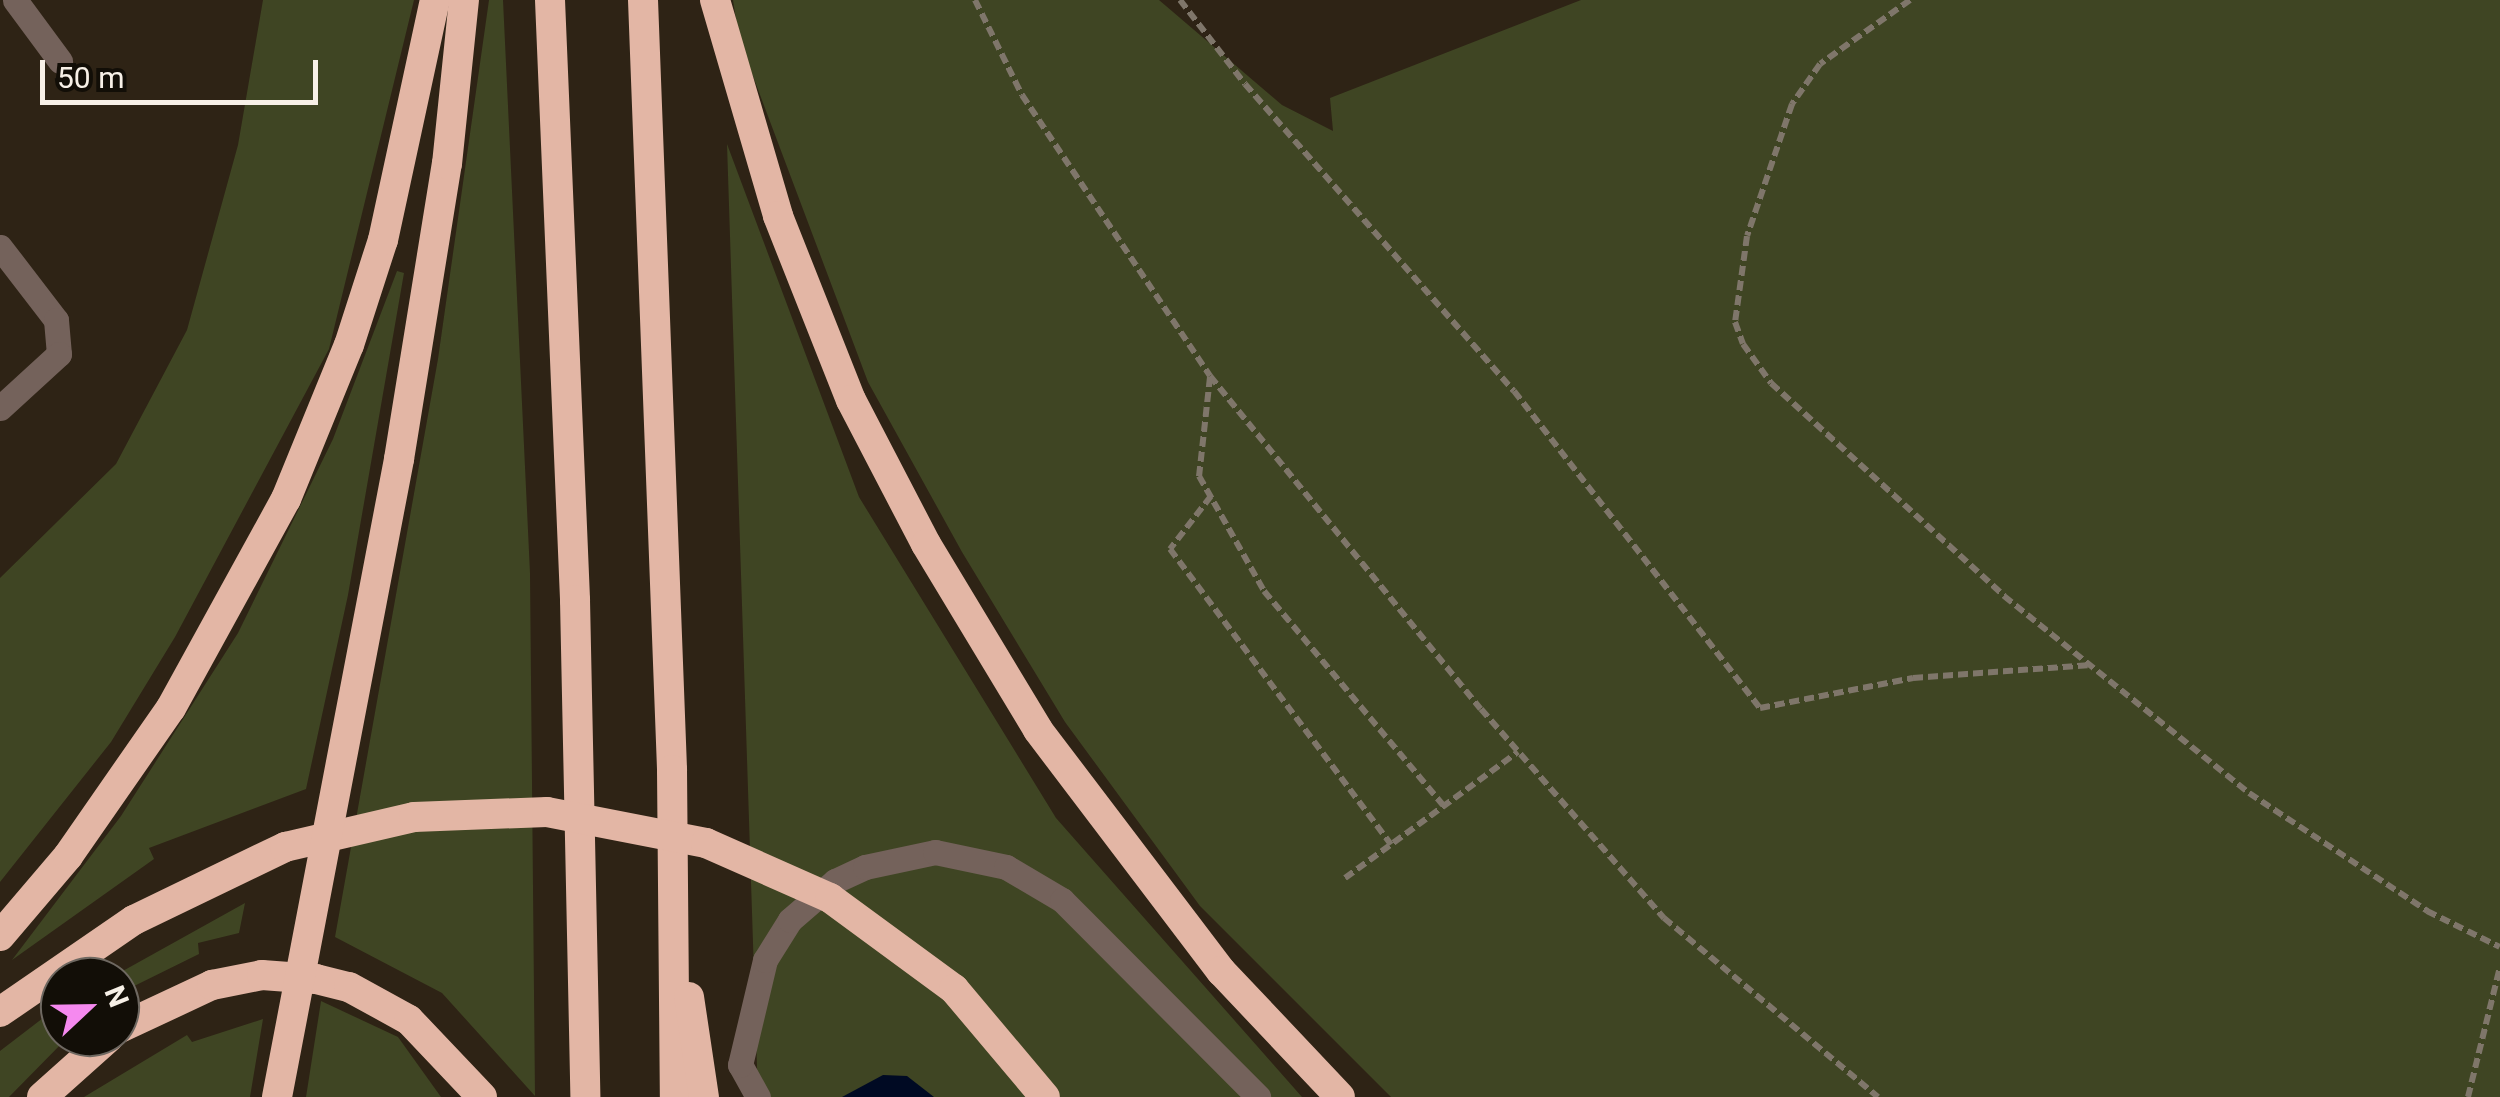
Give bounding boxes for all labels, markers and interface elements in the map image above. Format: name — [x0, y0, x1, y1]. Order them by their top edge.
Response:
scale bar — [45, 40, 322, 102]
text: 50 m — [57, 60, 124, 95]
north arrow — [40, 957, 140, 1057]
text: N — [97, 981, 135, 1012]

